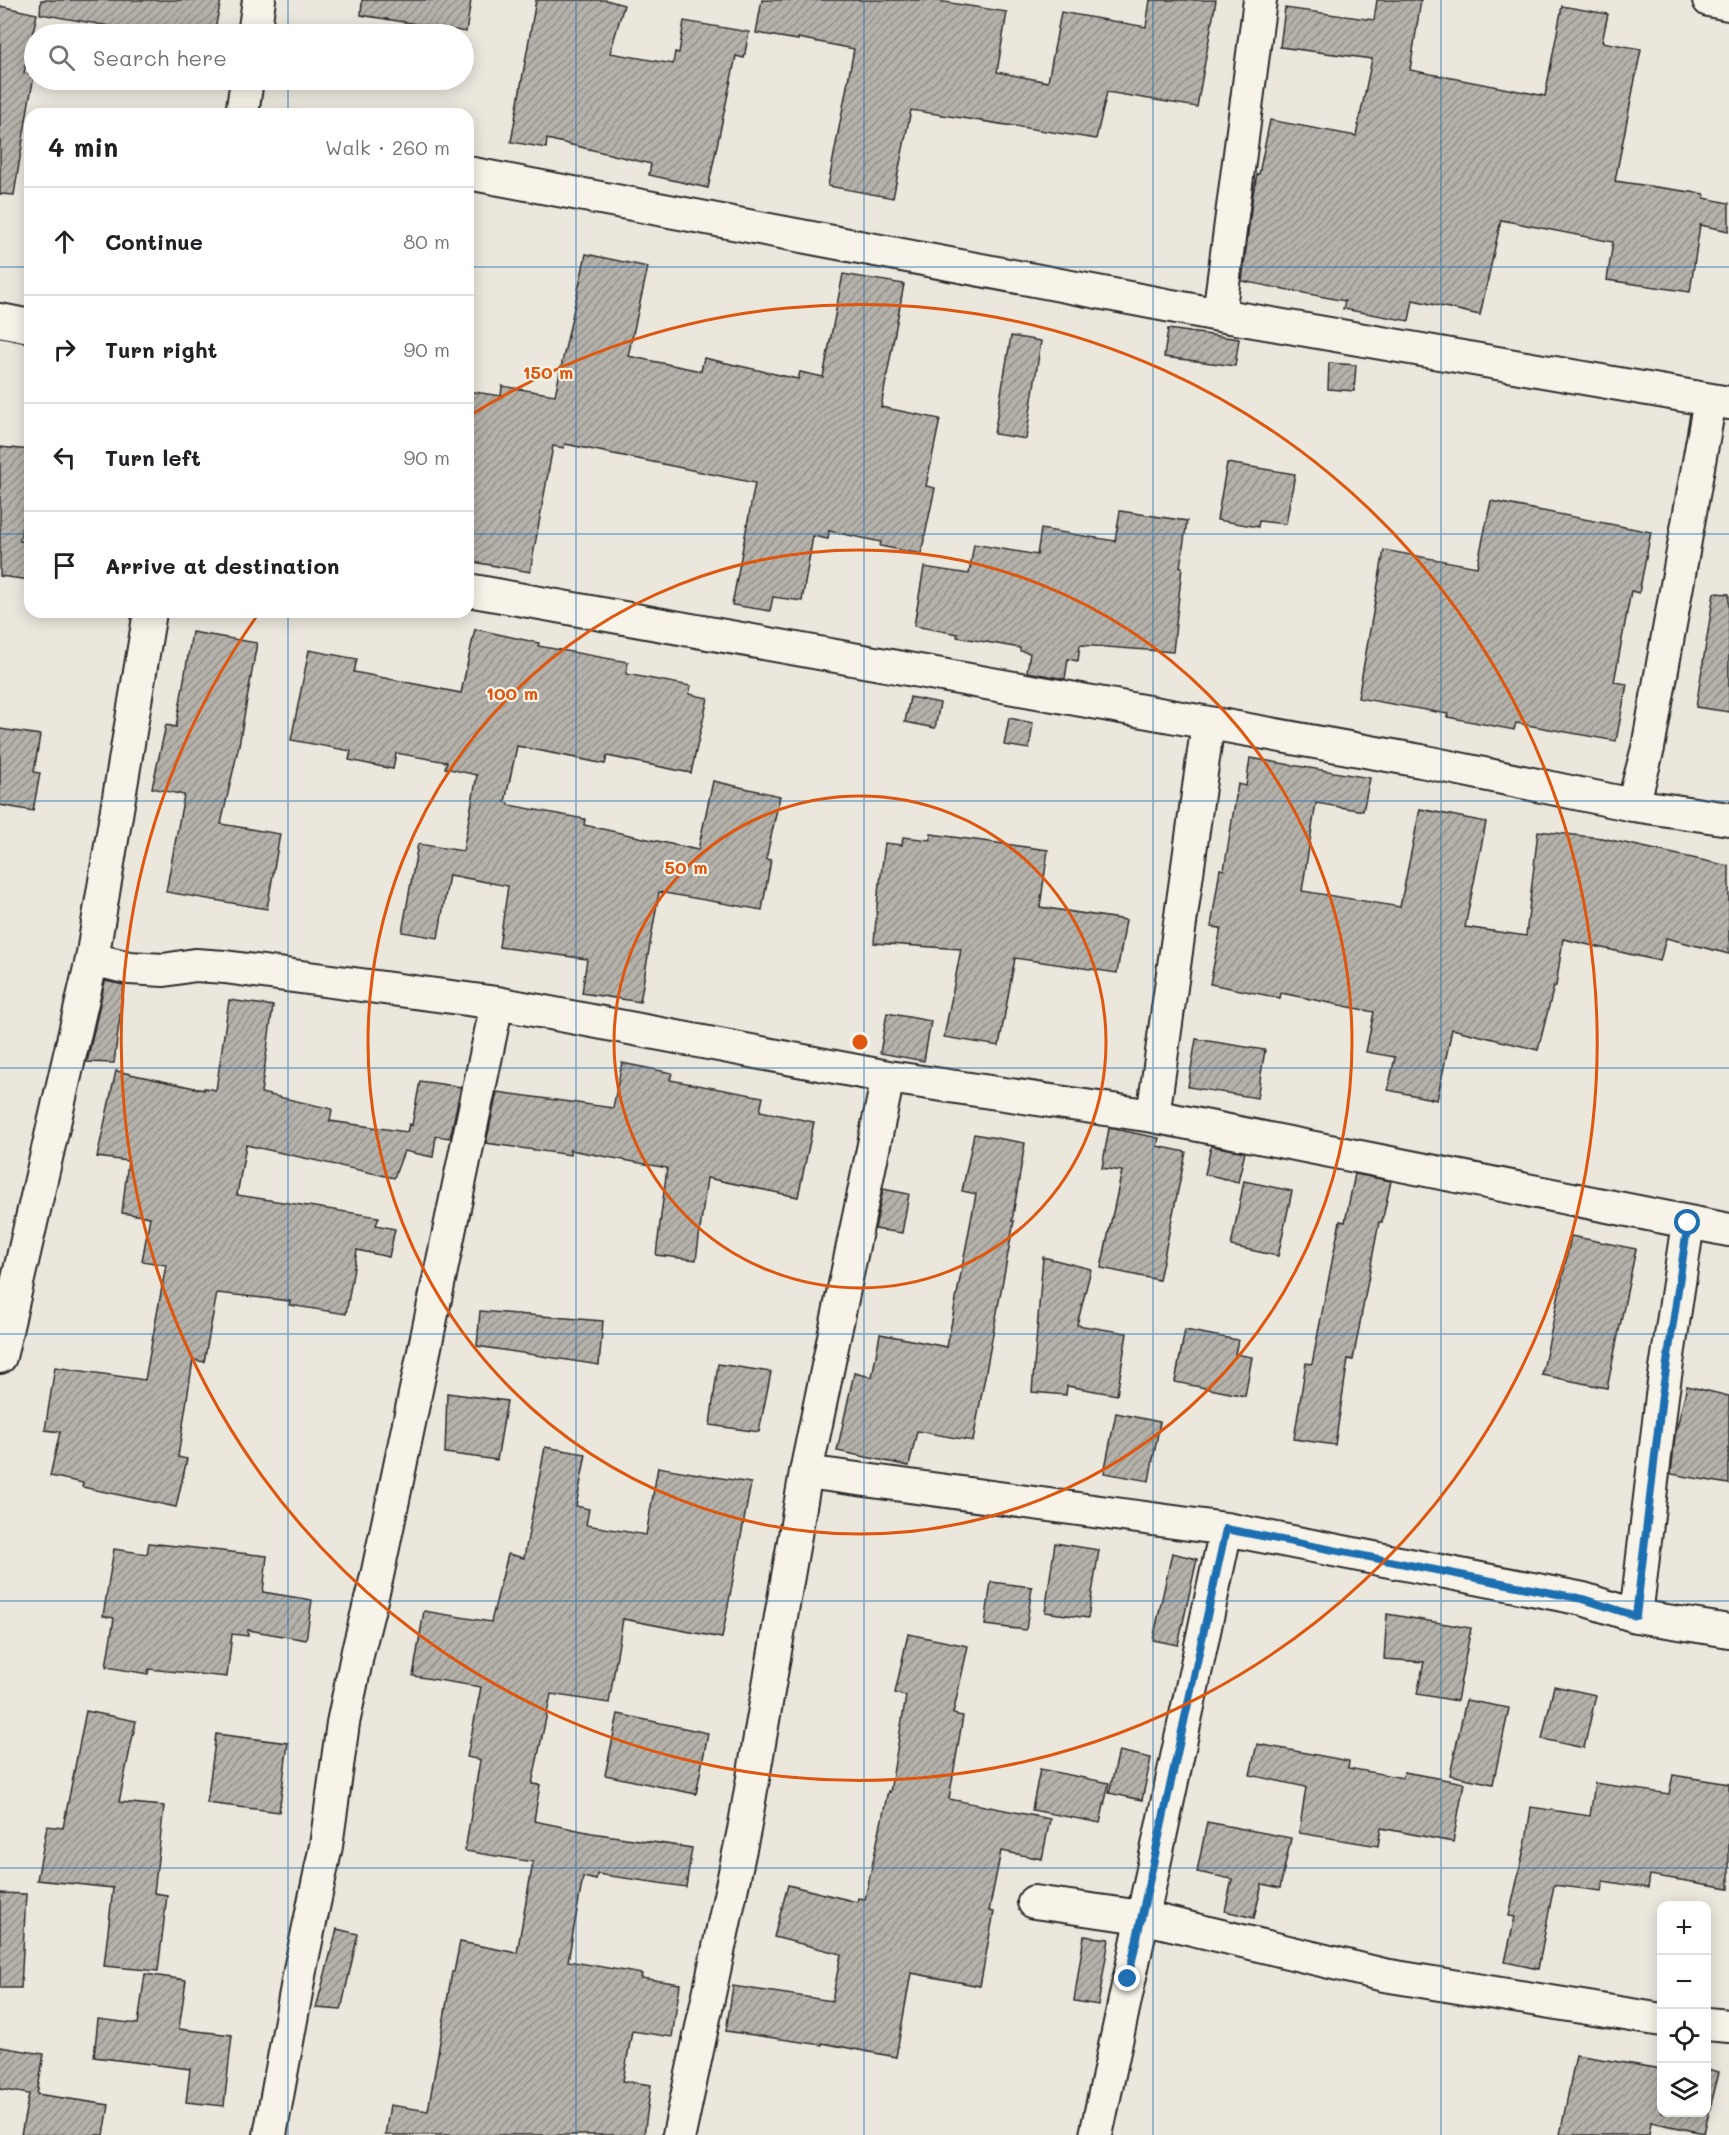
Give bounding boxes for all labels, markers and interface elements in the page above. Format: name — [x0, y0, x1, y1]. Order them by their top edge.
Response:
search box — [24, 24, 474, 90]
icon: search — [45, 41, 78, 74]
text: Search here — [93, 43, 227, 72]
text: 4 min — [48, 130, 118, 164]
text: Walk · 260 m — [325, 134, 450, 160]
icon: ahead — [48, 225, 81, 258]
text: Continue — [105, 227, 203, 256]
text: 80 m — [403, 228, 450, 254]
icon: right — [48, 333, 81, 366]
text: Turn right — [105, 335, 217, 364]
text: 90 m — [404, 336, 450, 362]
text: 150 m — [523, 360, 573, 384]
icon: left — [48, 441, 81, 474]
text: Turn left — [105, 443, 201, 472]
text: 90 m — [404, 444, 450, 470]
icon: arrive — [48, 549, 81, 582]
text: Arrive at destination — [105, 551, 340, 580]
text: 100 m — [486, 681, 538, 705]
text: 50 m — [665, 855, 707, 879]
centre of rings — [850, 1032, 870, 1052]
route start — [1674, 1209, 1700, 1235]
map controls — [1657, 1901, 1711, 2117]
button: + — [1657, 1901, 1711, 1955]
button: − — [1657, 1955, 1711, 2009]
route end — [1114, 1965, 1140, 1991]
button: locate — [1657, 2009, 1711, 2063]
button: layers — [1657, 2063, 1711, 2117]

